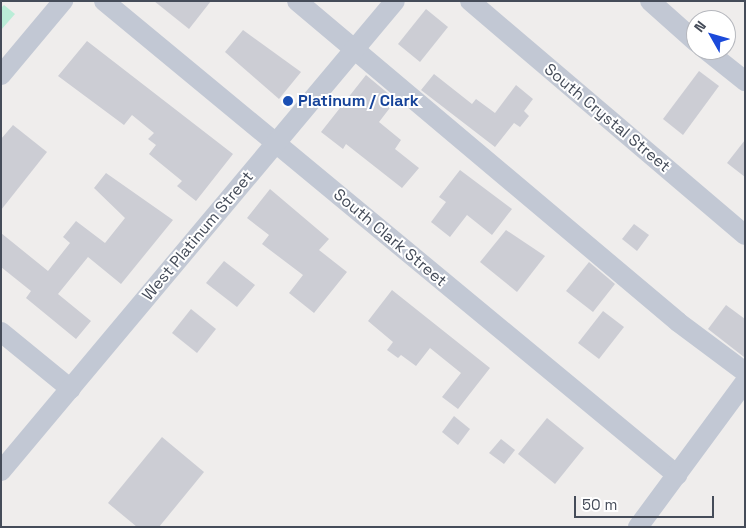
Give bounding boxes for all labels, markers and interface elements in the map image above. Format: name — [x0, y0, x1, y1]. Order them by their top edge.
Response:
north arrow — [686, 10, 736, 60]
text: N — [690, 17, 710, 36]
street label: South Crystal Street — [540, 60, 674, 176]
place label: Platinum / Clark — [298, 91, 419, 111]
marker: Platinum / Clark — [282, 95, 294, 107]
street label: West Platinum Street — [138, 168, 258, 304]
street label: South Clark Street — [330, 185, 450, 291]
scale bar — [576, 486, 716, 518]
text: 50 m — [582, 495, 617, 514]

